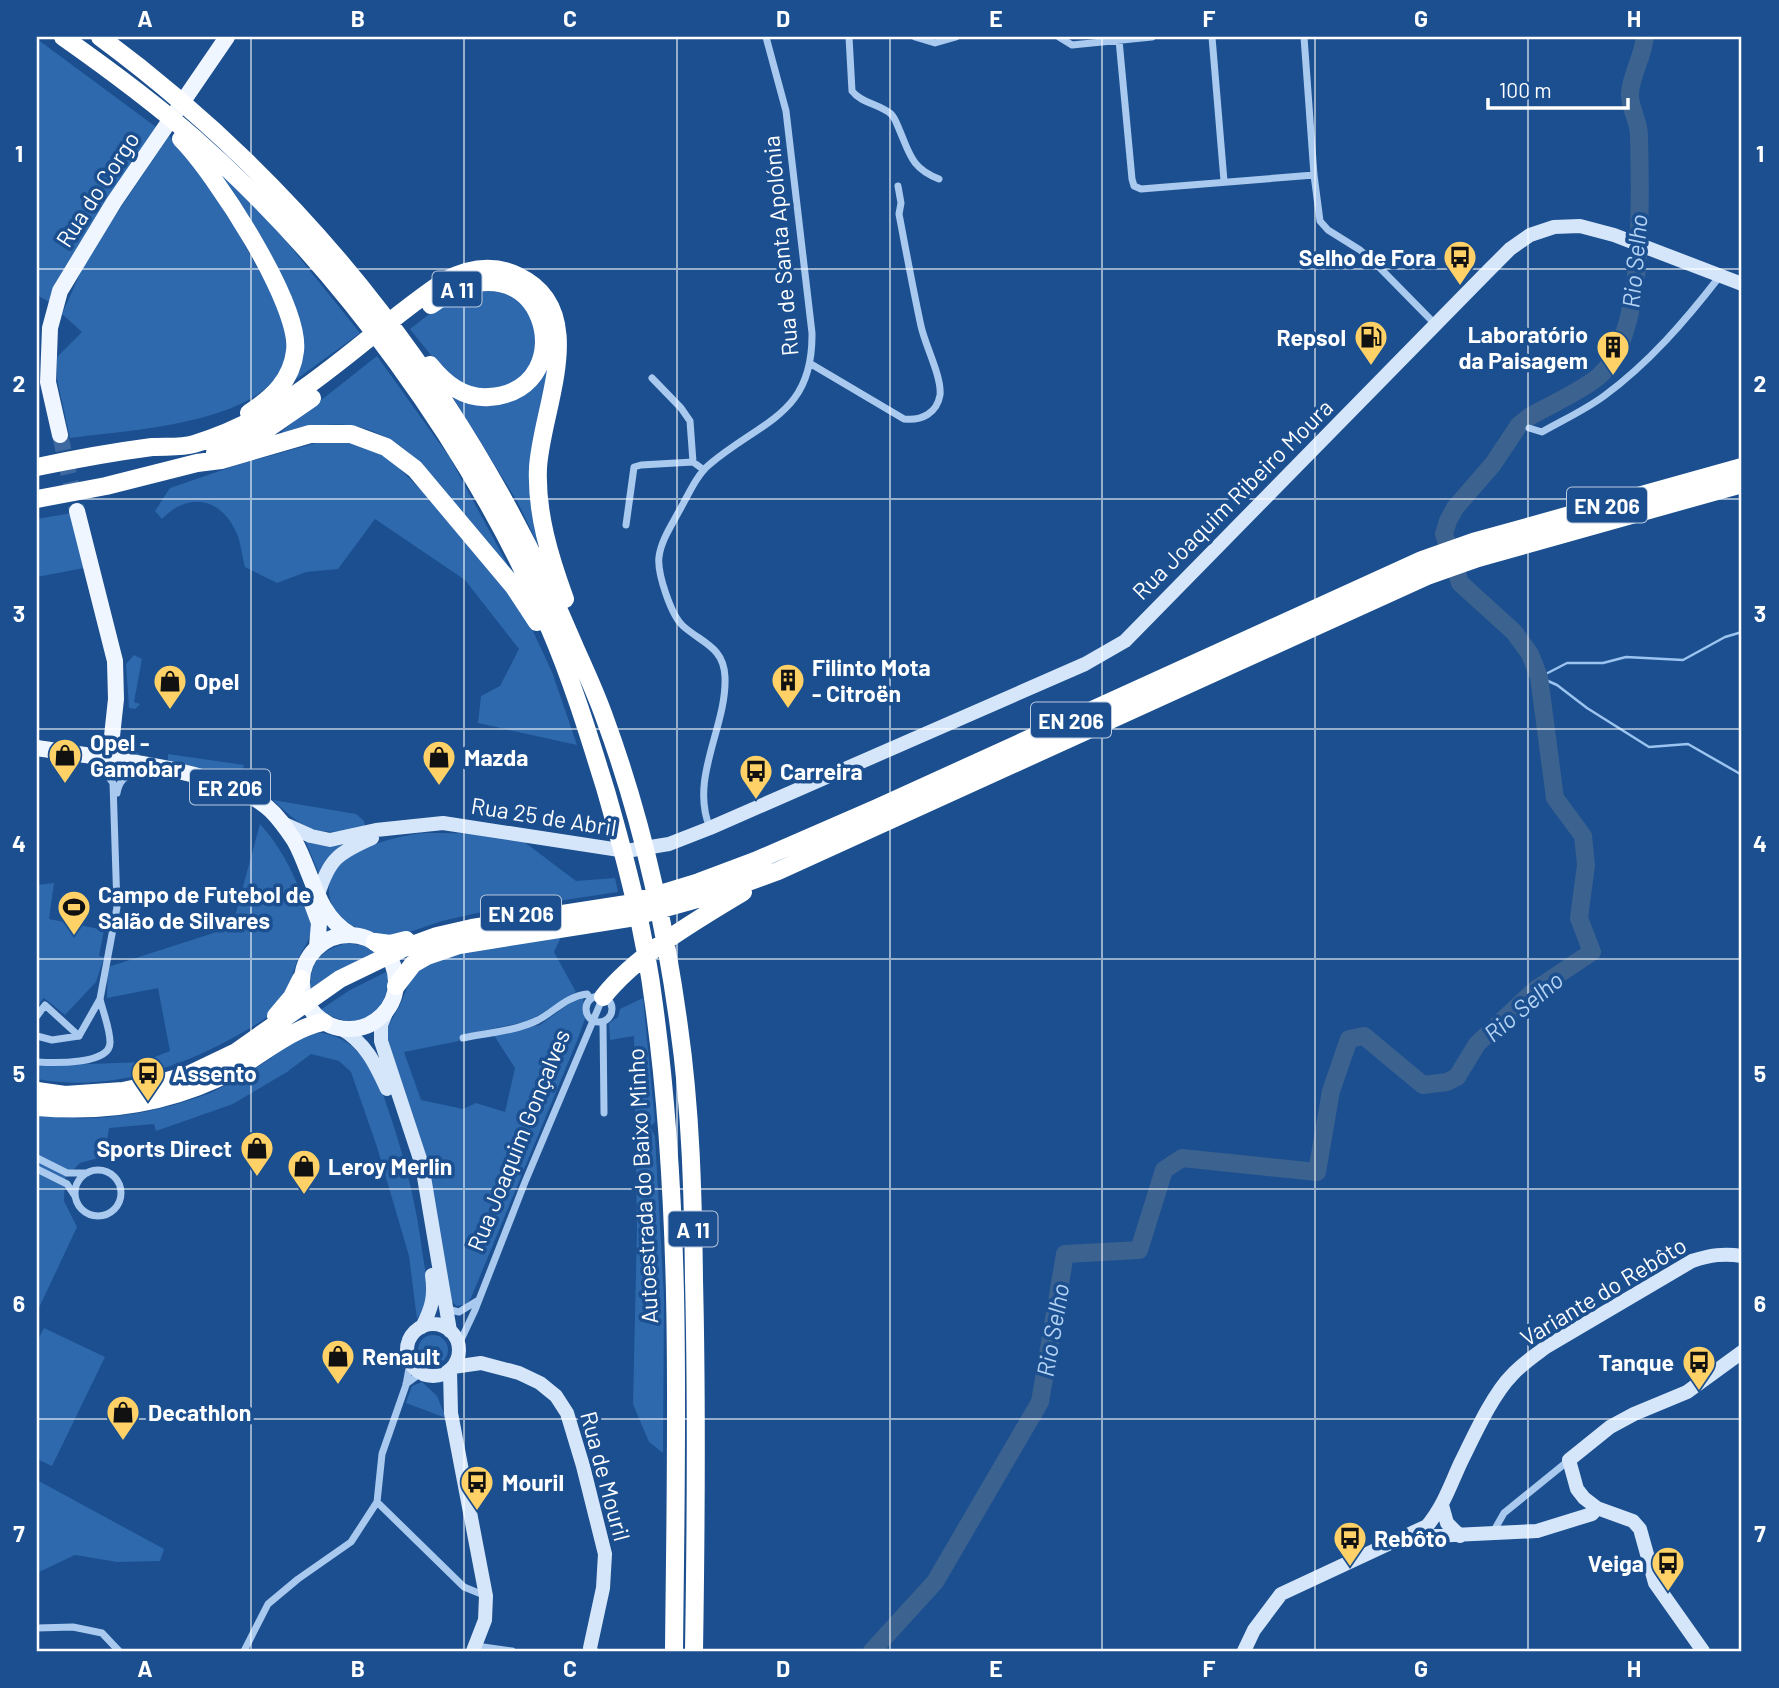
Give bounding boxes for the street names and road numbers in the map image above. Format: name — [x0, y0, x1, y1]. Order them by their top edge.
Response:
street label: Rua do Corgo — [49, 126, 145, 252]
street label: Rua de Santa Apolónia — [756, 135, 804, 357]
road number: A 11 — [433, 272, 482, 306]
street label: Rua Joaquim Ribeiro Moura — [1126, 393, 1338, 605]
road number: EN 206 — [1567, 488, 1647, 522]
road number: EN 206 — [1031, 702, 1111, 738]
road number: ER 206 — [190, 770, 270, 804]
street label: Rua 25 de Abril — [469, 791, 619, 841]
road number: EN 206 — [481, 895, 561, 930]
street label: Rua Joaquim Gonçalves — [461, 1025, 575, 1255]
street label: Autoestrada do Baixo Minho — [621, 1047, 663, 1325]
road number: A 11 — [668, 1212, 718, 1246]
street label: Variante do Rebôto — [1515, 1230, 1691, 1352]
street label: Rua de Mouril — [575, 1408, 637, 1544]

